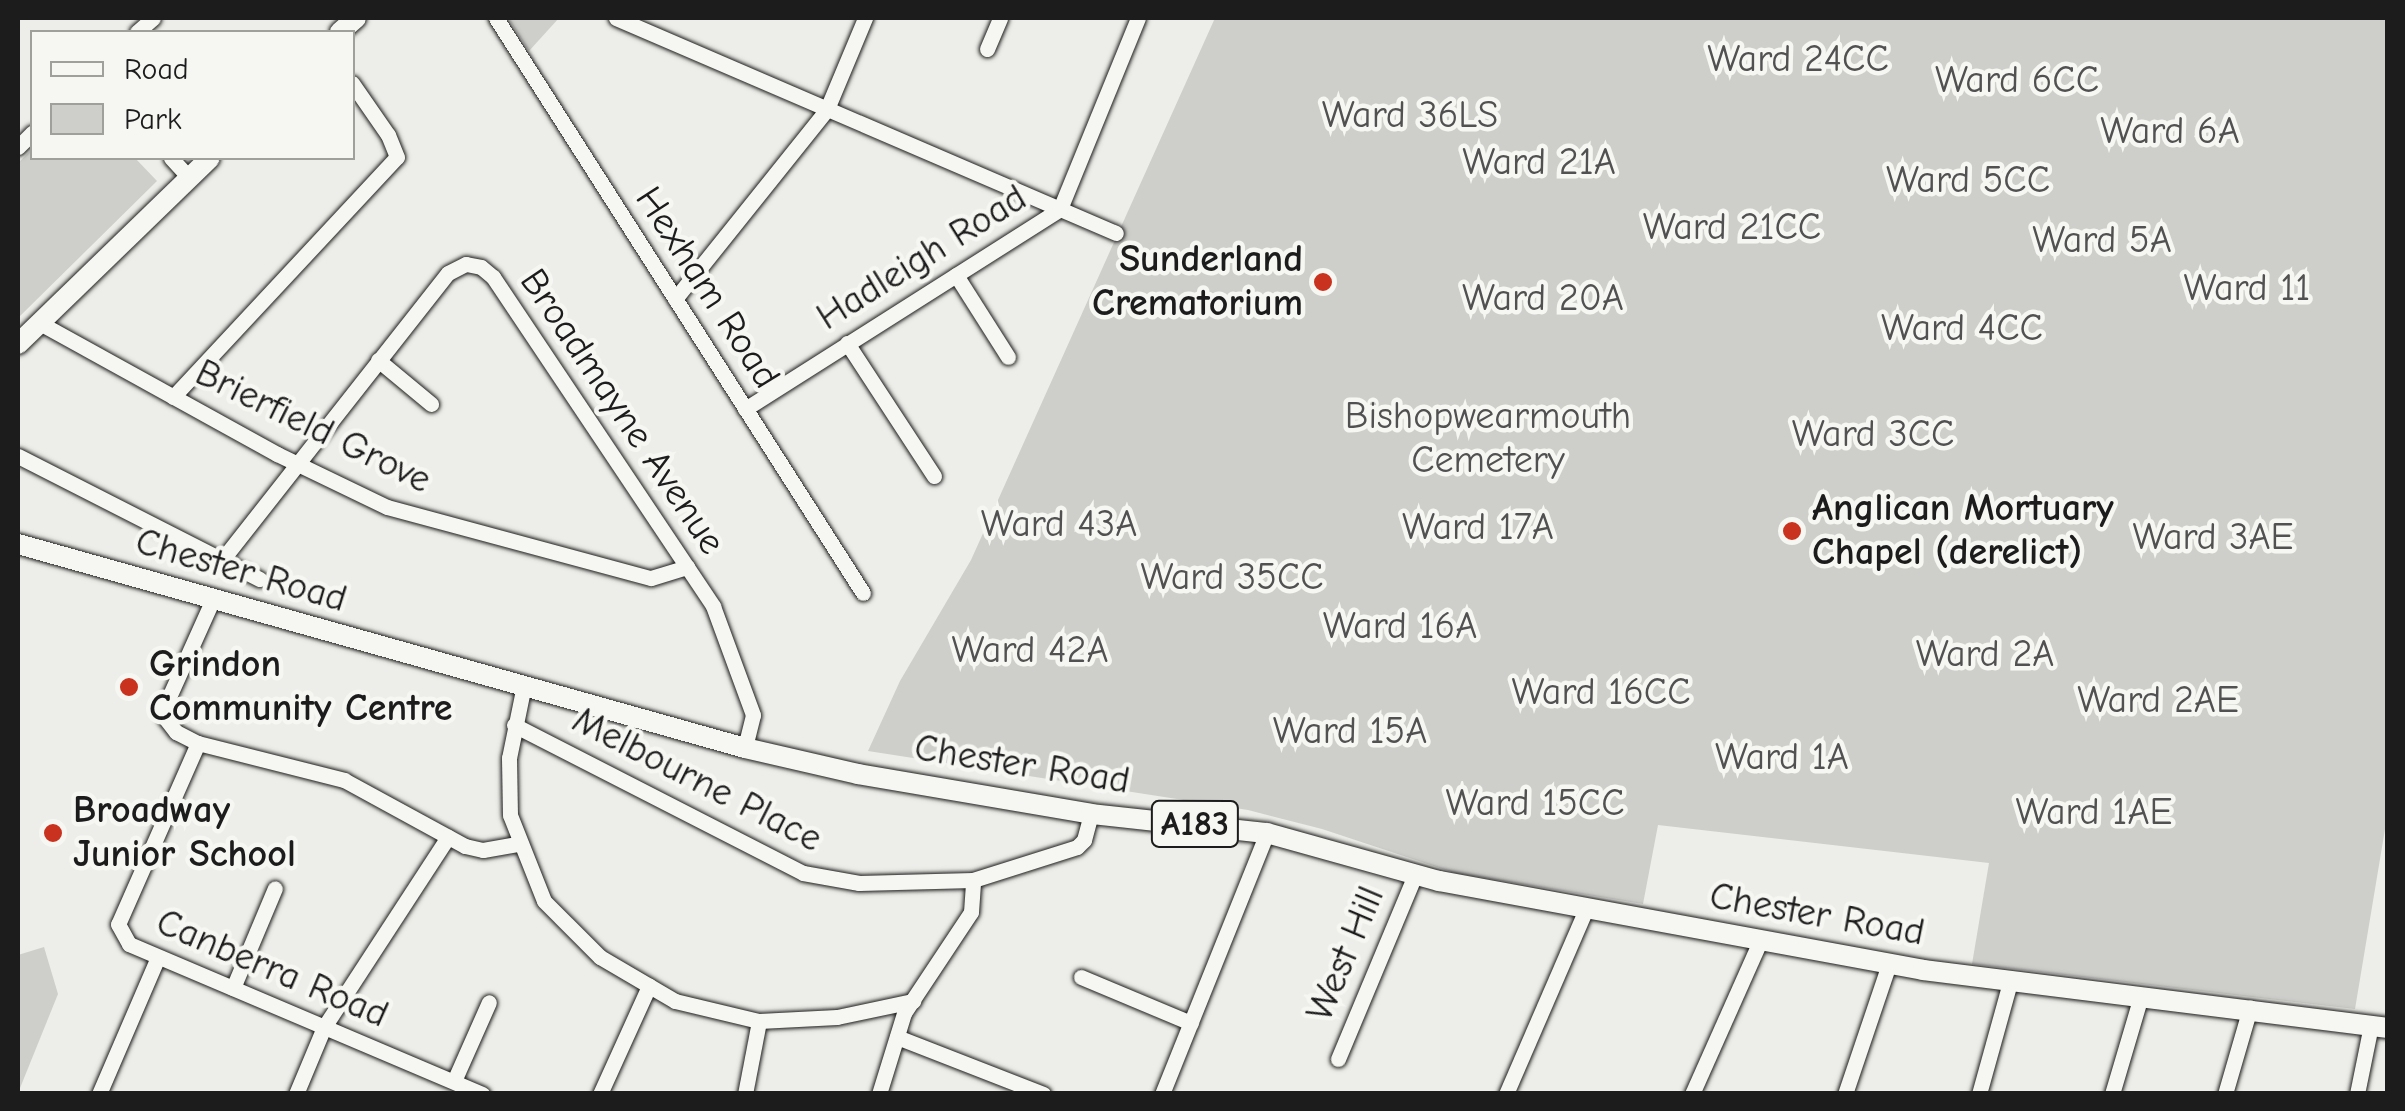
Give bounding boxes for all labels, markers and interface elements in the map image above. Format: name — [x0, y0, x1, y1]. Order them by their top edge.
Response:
legend — [30, 30, 355, 160]
park label: Ward 24CC — [1707, 37, 1889, 83]
text: Road — [124, 52, 189, 87]
park label: Ward 6CC — [1935, 58, 2099, 104]
park label: Ward 36LS — [1322, 93, 1498, 139]
text: Park — [124, 102, 181, 137]
park label: Ward 6A — [2100, 109, 2240, 155]
park label: Ward 21A — [1462, 140, 1616, 186]
park label: Ward 5CC — [1886, 158, 2050, 204]
street label: Hadleigh Road — [809, 175, 1035, 341]
street label: Hexham Road — [625, 179, 789, 397]
park label: Ward 21CC — [1643, 205, 1821, 251]
park label: Ward 5A — [2032, 218, 2172, 264]
place label: Sunderland Crematorium — [1092, 237, 1303, 326]
street label: Broadmayne Avenue — [510, 261, 734, 563]
park label: Ward 11 — [2184, 266, 2310, 312]
marker: Sunderland Crematorium — [1312, 271, 1334, 293]
park label: Ward 20A — [1462, 276, 1624, 322]
park label: Ward 4CC — [1881, 306, 2043, 352]
street label: Brierfield Grove — [188, 350, 438, 504]
park label: Bishopwearmouth Cemetery — [1345, 394, 1631, 484]
park label: Ward 3CC — [1792, 412, 1954, 458]
place label: Anglican Mortuary Chapel (derelict) — [1812, 486, 2114, 576]
park label: Ward 43A — [981, 502, 1137, 548]
park label: Ward 17A — [1402, 505, 1554, 551]
park label: Ward 3AE — [2133, 515, 2293, 561]
street label: Chester Road — [130, 519, 352, 623]
marker: Anglican Mortuary Chapel (derelict) — [1781, 520, 1803, 542]
park label: Ward 35CC — [1140, 555, 1324, 601]
park label: Ward 16A — [1323, 604, 1477, 650]
park label: Ward 42A — [951, 628, 1109, 674]
park label: Ward 2A — [1916, 632, 2054, 678]
place label: Grindon Community Centre — [149, 642, 452, 732]
park label: Ward 16CC — [1511, 670, 1691, 716]
marker: Grindon Community Centre — [118, 676, 140, 698]
park label: Ward 2AE — [2077, 678, 2239, 724]
street label: Melbourne Place — [565, 698, 829, 862]
park label: Ward 15A — [1273, 709, 1427, 755]
street label: Chester Road — [911, 725, 1133, 805]
park label: Ward 1A — [1715, 735, 1849, 781]
park label: Ward 15CC — [1445, 781, 1625, 827]
place label: Broadway Junior School — [73, 788, 296, 878]
park label: Ward 1AE — [2016, 790, 2172, 836]
road number: A183 — [1150, 794, 1240, 854]
marker: Broadway Junior School — [42, 822, 64, 844]
street label: Chester Road — [1706, 874, 1928, 956]
street label: West Hill — [1297, 880, 1395, 1028]
street label: Canberra Road — [149, 900, 395, 1038]

